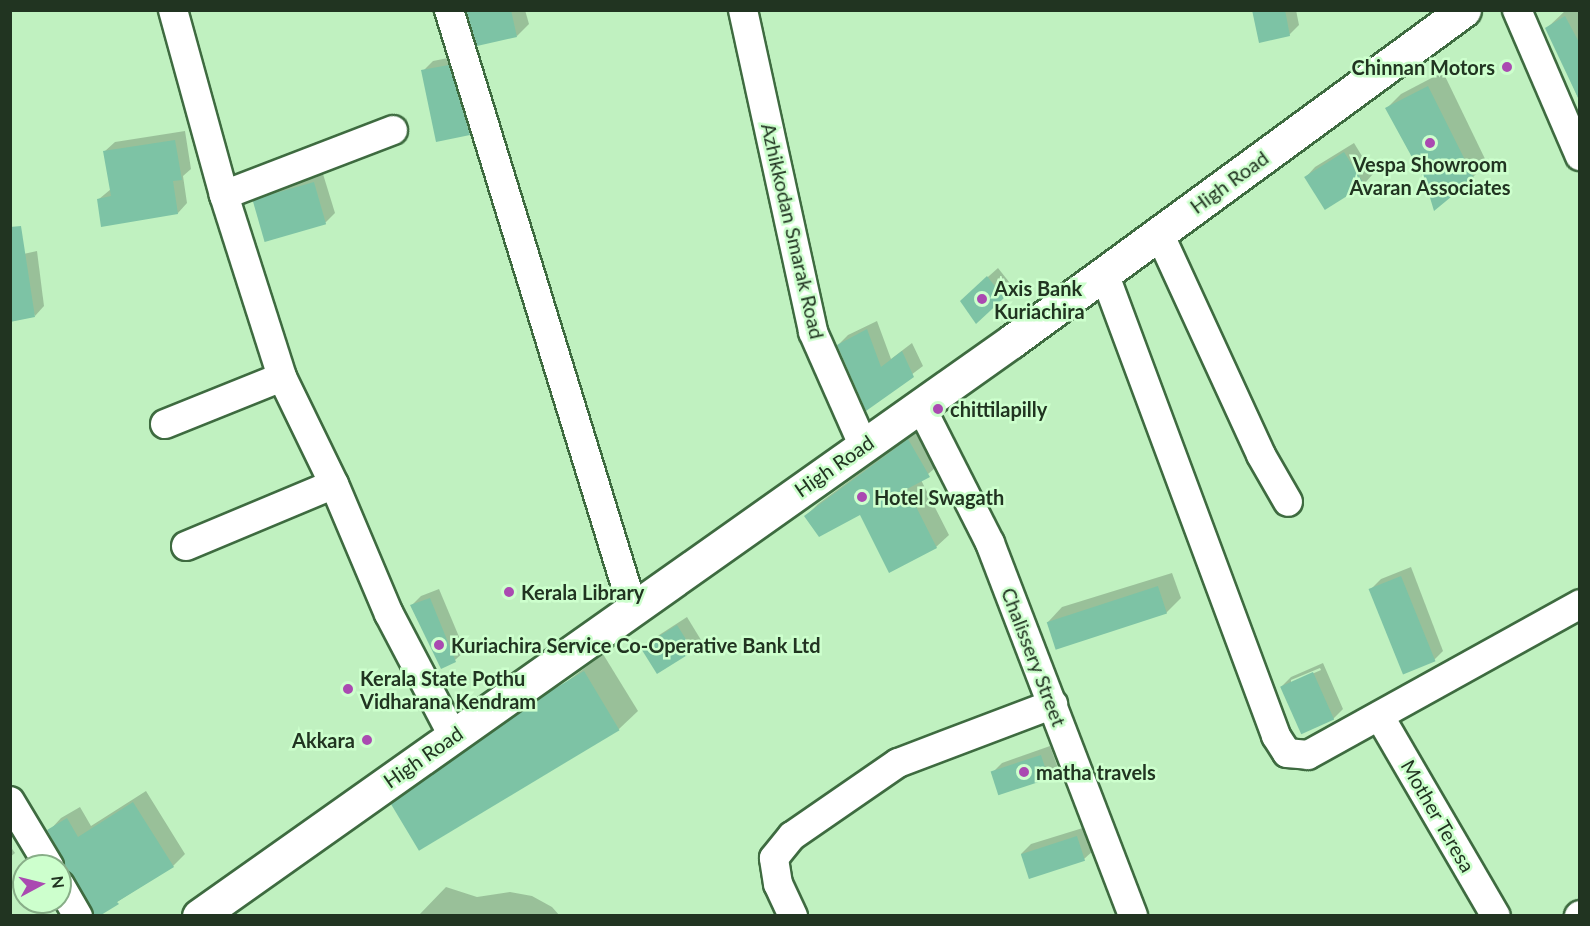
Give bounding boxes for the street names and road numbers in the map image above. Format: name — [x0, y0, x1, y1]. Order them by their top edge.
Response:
street label: Azhikkodan Smarak Road — [756, 121, 830, 341]
street label: High Road — [1185, 146, 1273, 218]
street label: High Road — [790, 430, 878, 502]
street label: Chalissery Street — [996, 584, 1072, 730]
street label: High Road — [379, 721, 467, 793]
street label: Mother Teresa — [1396, 755, 1480, 877]

